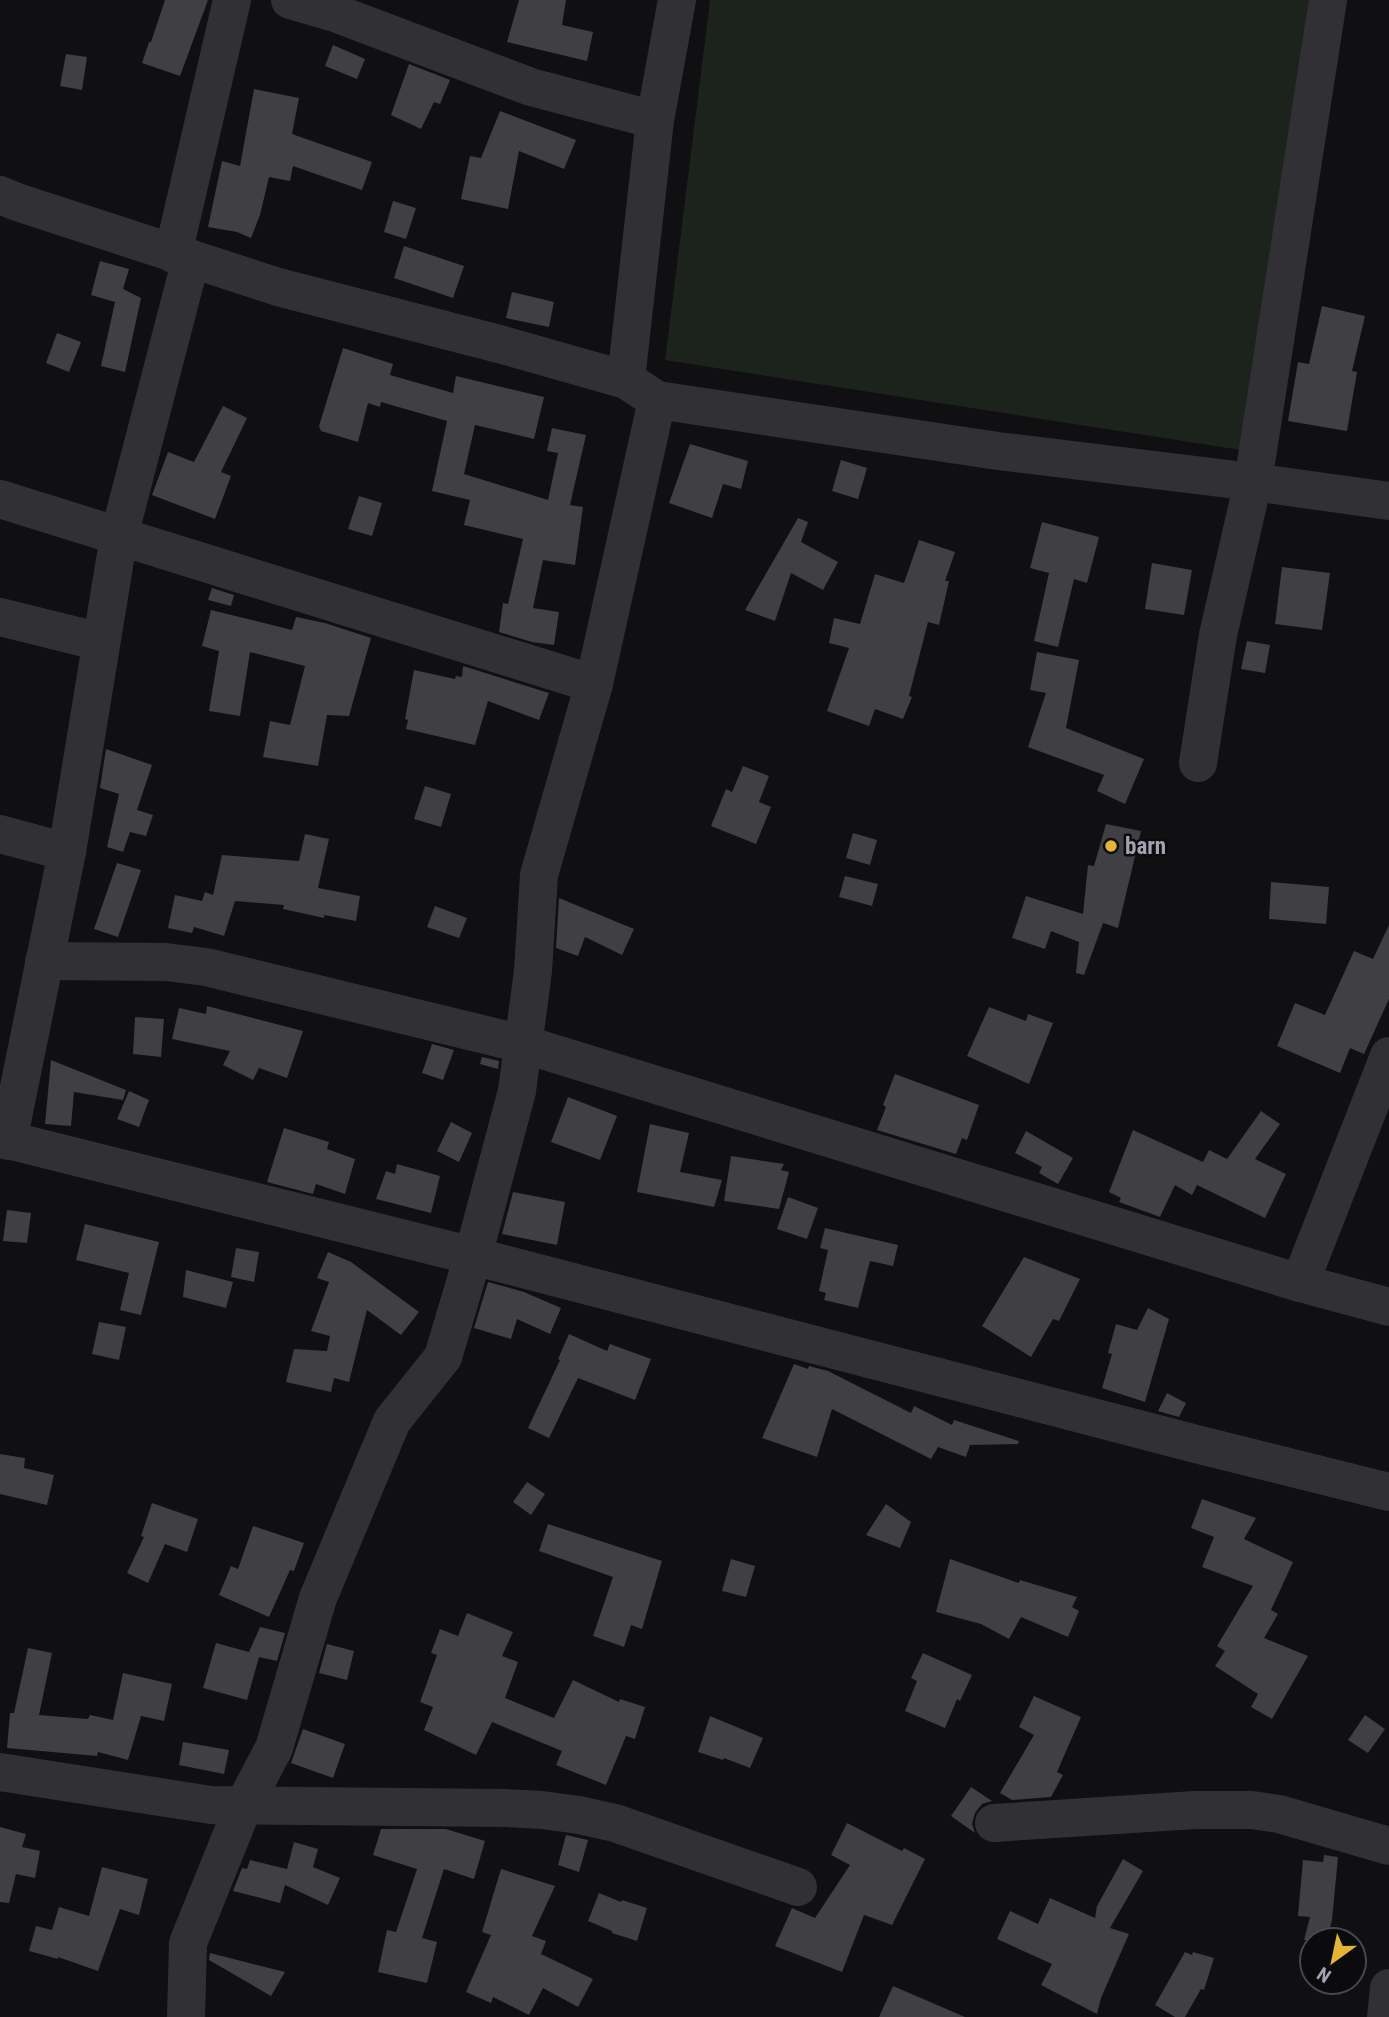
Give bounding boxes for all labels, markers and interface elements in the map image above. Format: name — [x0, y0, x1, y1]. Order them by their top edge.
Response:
place label: barn — [1125, 833, 1166, 860]
marker: barn — [1103, 838, 1119, 854]
north arrow — [1298, 1926, 1368, 1996]
text: N — [1313, 1962, 1335, 1988]

